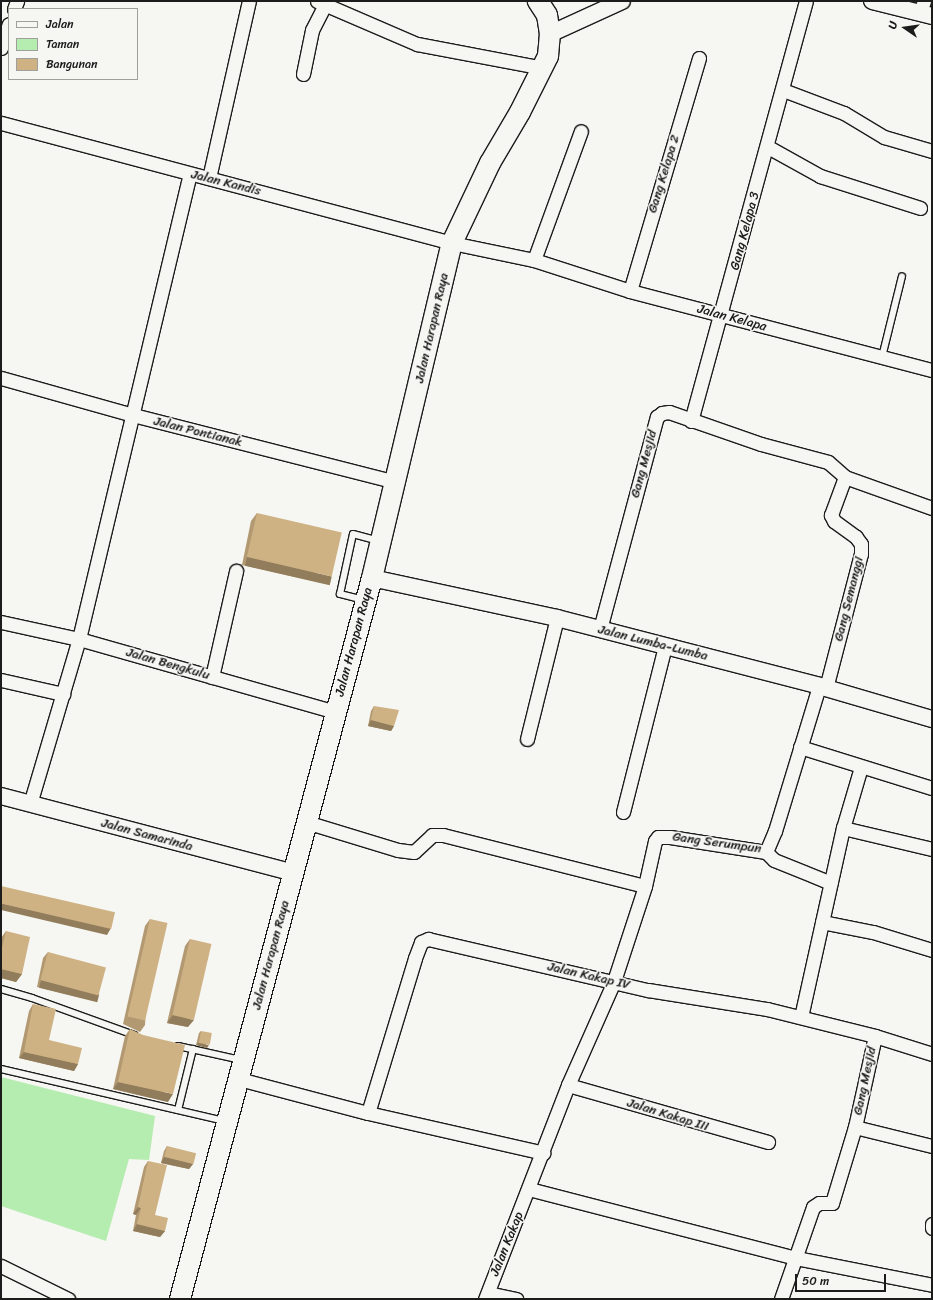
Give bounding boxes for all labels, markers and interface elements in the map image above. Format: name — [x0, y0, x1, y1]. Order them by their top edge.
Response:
legend — [8, 8, 138, 80]
north arrow — [885, 8, 925, 48]
text: Jalan — [46, 13, 74, 35]
text: U — [883, 20, 903, 31]
text: Taman — [46, 33, 79, 55]
text: Bangunan — [46, 53, 98, 75]
street label: Gang Kelapa 2 — [645, 133, 683, 215]
street label: Jalan Kandis — [190, 167, 262, 199]
street label: Gang Kelapa 3 — [727, 190, 763, 272]
street label: Jalan Harapan Raya — [412, 272, 452, 384]
street label: Jalan Kelapa — [695, 301, 769, 335]
street label: Jalan Pontianak — [152, 413, 244, 451]
street label: Gang Mesjid — [627, 428, 661, 500]
street label: Gang Semanggi — [831, 555, 867, 643]
street label: Jalan Harapan Raya — [332, 586, 376, 698]
street label: Jalan Lumba-Lumba — [597, 622, 709, 664]
street label: Jalan Bengkulu — [124, 645, 212, 683]
street label: Jalan Samarinda — [100, 815, 194, 855]
street label: Gang Serumpun — [672, 829, 762, 857]
street label: Jalan Harapan Raya — [249, 899, 293, 1011]
street label: Jalan Kakap IV — [546, 959, 632, 993]
street label: Gang Mesjid — [850, 1045, 880, 1117]
street label: Jalan Kakap III — [625, 1095, 711, 1135]
street label: Jalan Kakap — [487, 1210, 527, 1278]
scale bar — [797, 1266, 888, 1292]
text: 50 m — [802, 1270, 829, 1292]

